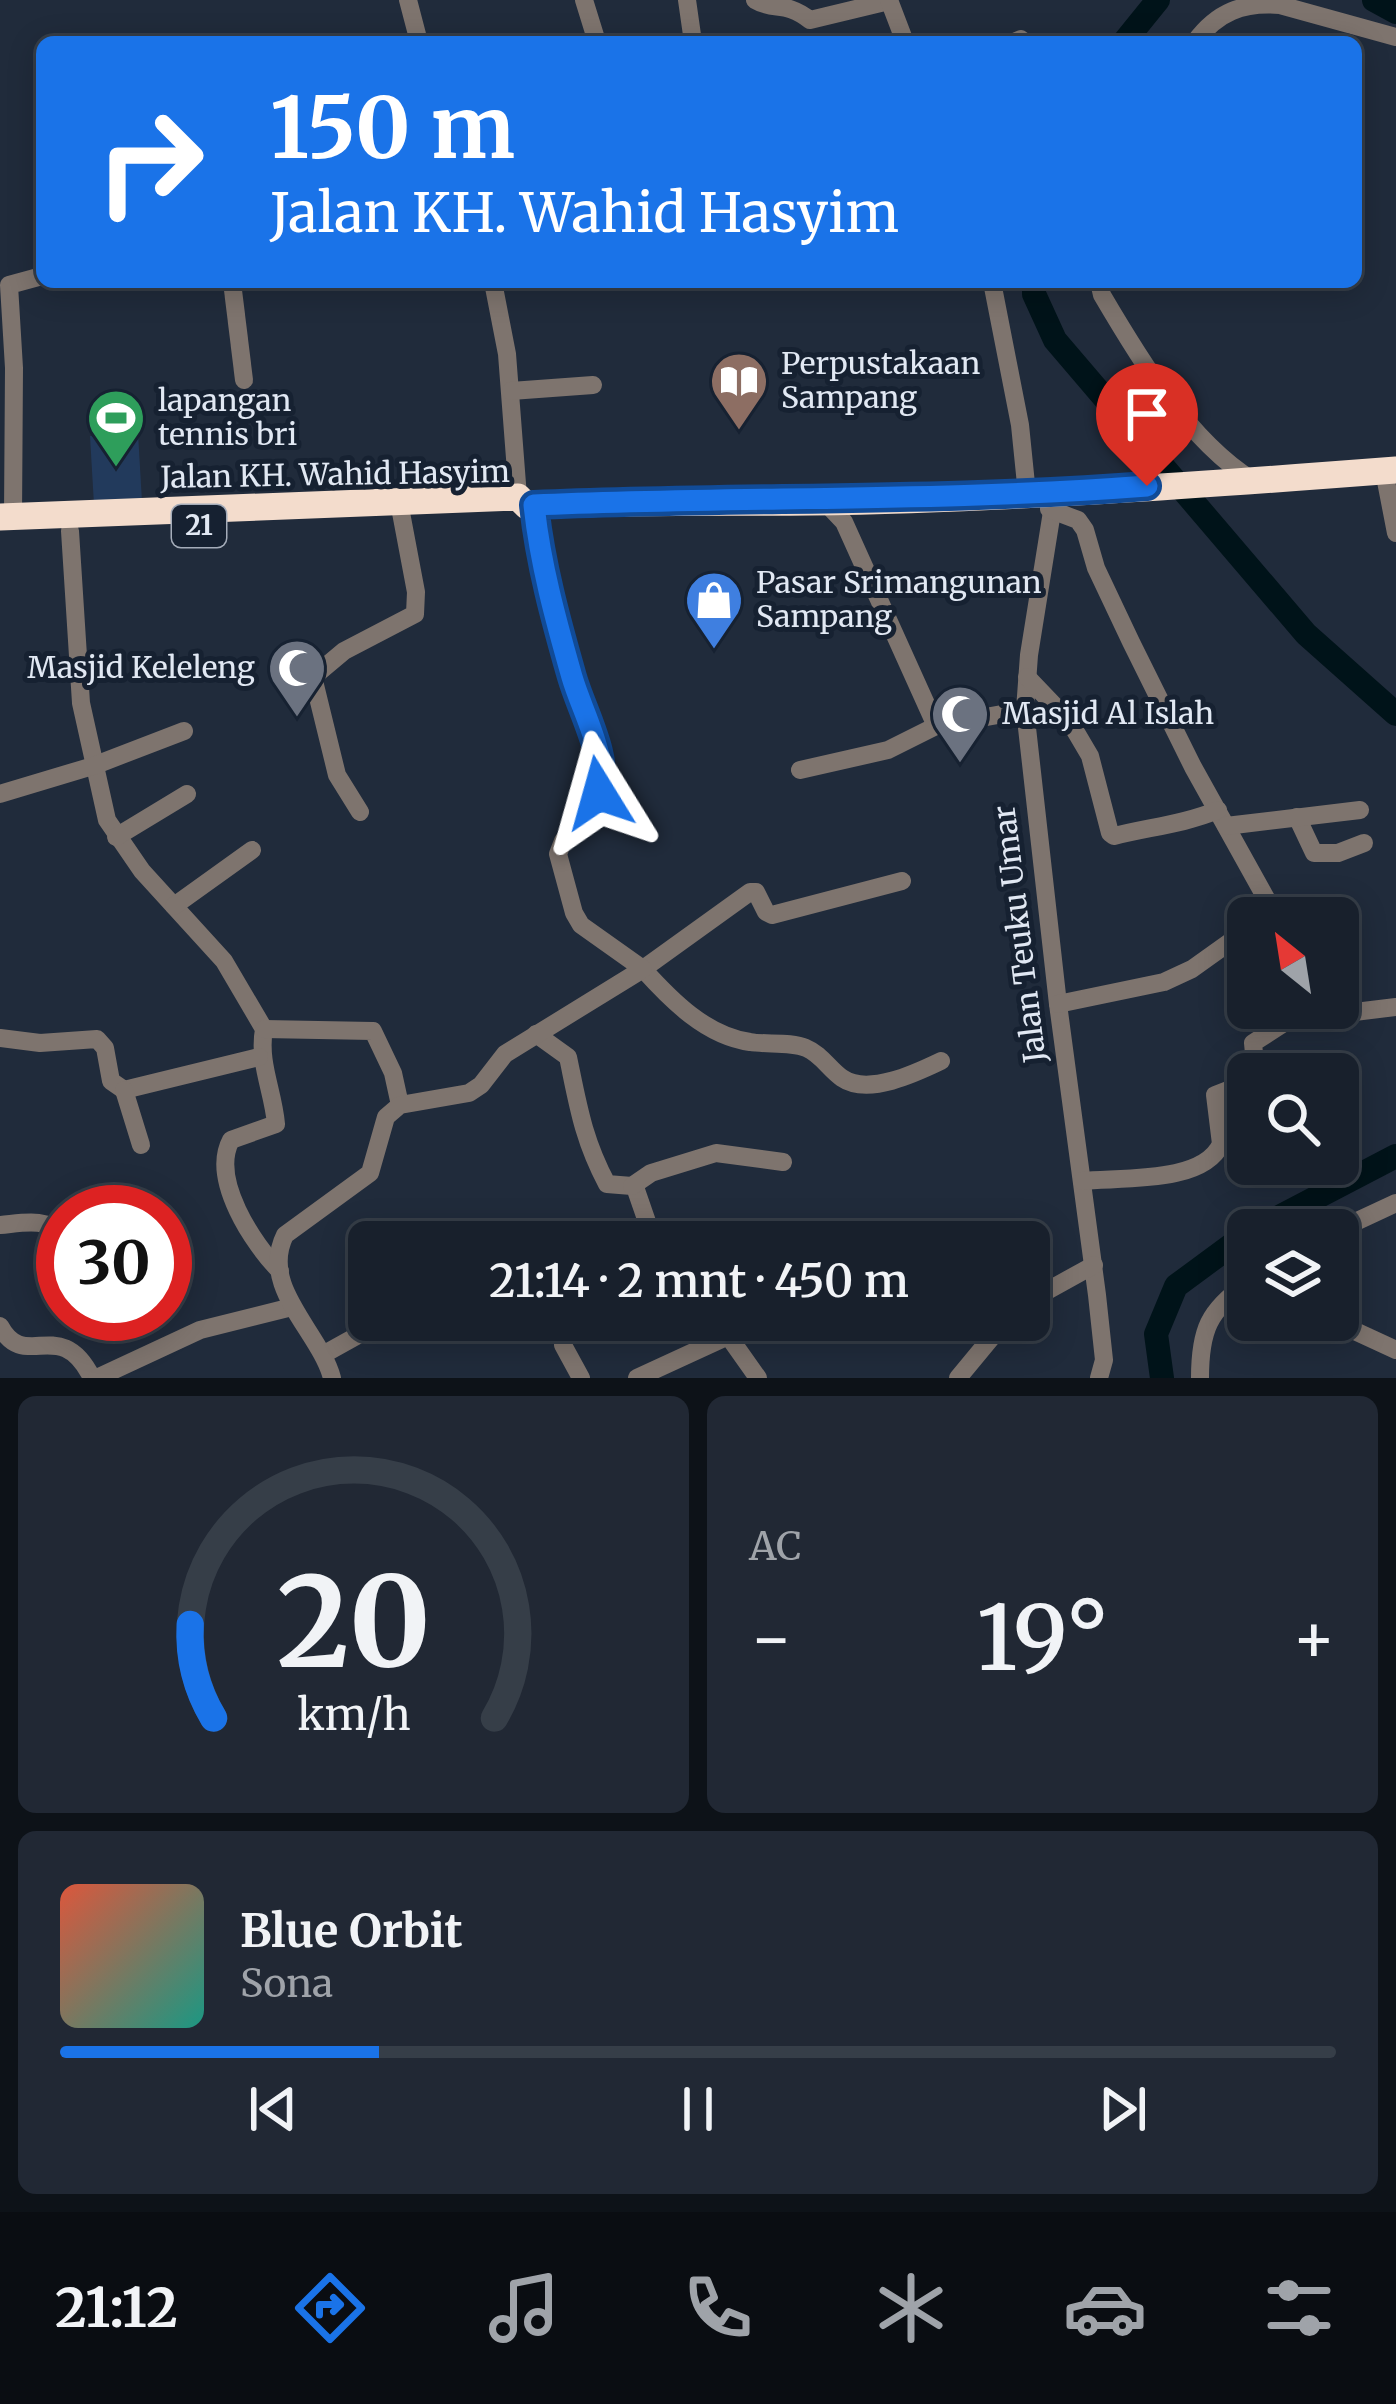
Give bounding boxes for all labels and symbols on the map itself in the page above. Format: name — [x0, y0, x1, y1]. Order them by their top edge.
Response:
place label: Perpustakaan Sampang — [781, 344, 980, 416]
library icon: Perpustakaan Sampang — [708, 350, 770, 432]
pin — [1096, 363, 1198, 486]
place label: lapangan tennis bri — [158, 381, 297, 453]
sports icon: lapangan tennis bri — [85, 387, 147, 469]
street label: Jalan KH. Wahid Hasyim — [159, 452, 510, 496]
road number: 21 — [172, 505, 226, 547]
place label: Pasar Srimangunan Sampang — [756, 563, 1042, 635]
shop icon: Pasar Srimangunan Sampang — [683, 569, 745, 651]
mosque icon: Masjid Keleleng — [266, 637, 328, 719]
place label: Masjid Keleleng — [27, 648, 255, 686]
mosque icon: Masjid Al Islah — [929, 683, 991, 765]
place label: Masjid Al Islah — [1002, 694, 1214, 732]
position arrow — [536, 730, 662, 856]
street label: Jalan Teuku Umar — [984, 803, 1054, 1066]
north arrow — [1227, 897, 1359, 1029]
speed limit sign: 30 — [36, 1185, 192, 1341]

